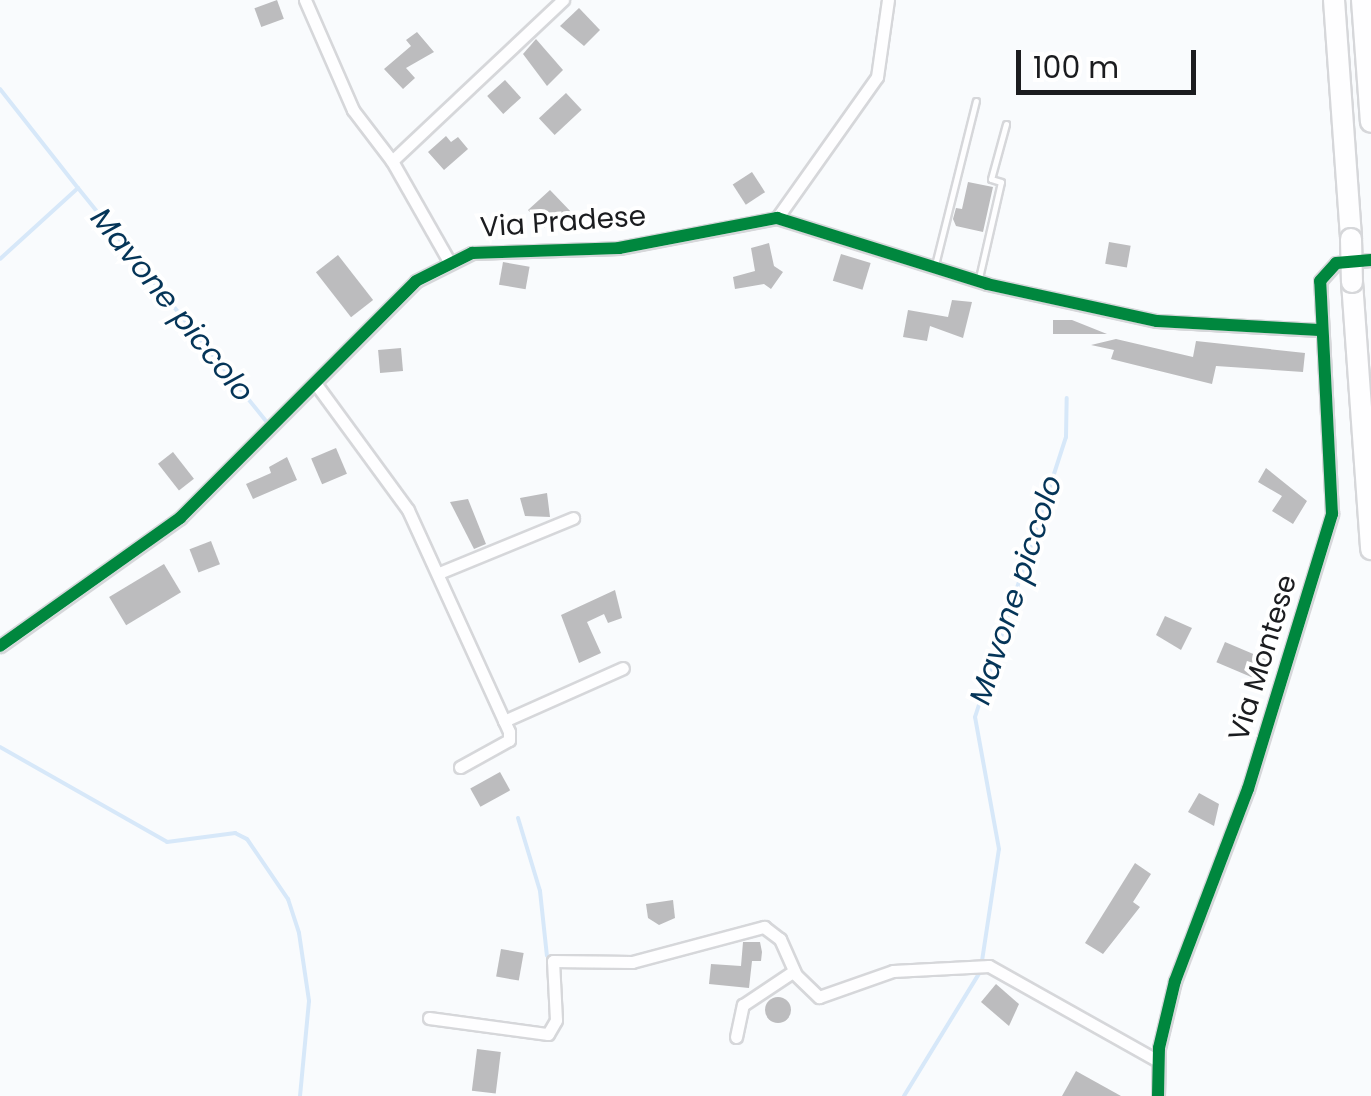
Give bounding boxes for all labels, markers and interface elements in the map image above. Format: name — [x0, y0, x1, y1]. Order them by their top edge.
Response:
scale bar — [1021, 30, 1201, 92]
text: 100 m — [1033, 46, 1119, 89]
street label: Via Pradese — [479, 199, 647, 245]
water label: Mavone piccolo — [83, 201, 261, 409]
water label: Mavone piccolo — [962, 471, 1070, 709]
street label: Via Montese — [1222, 571, 1304, 745]

